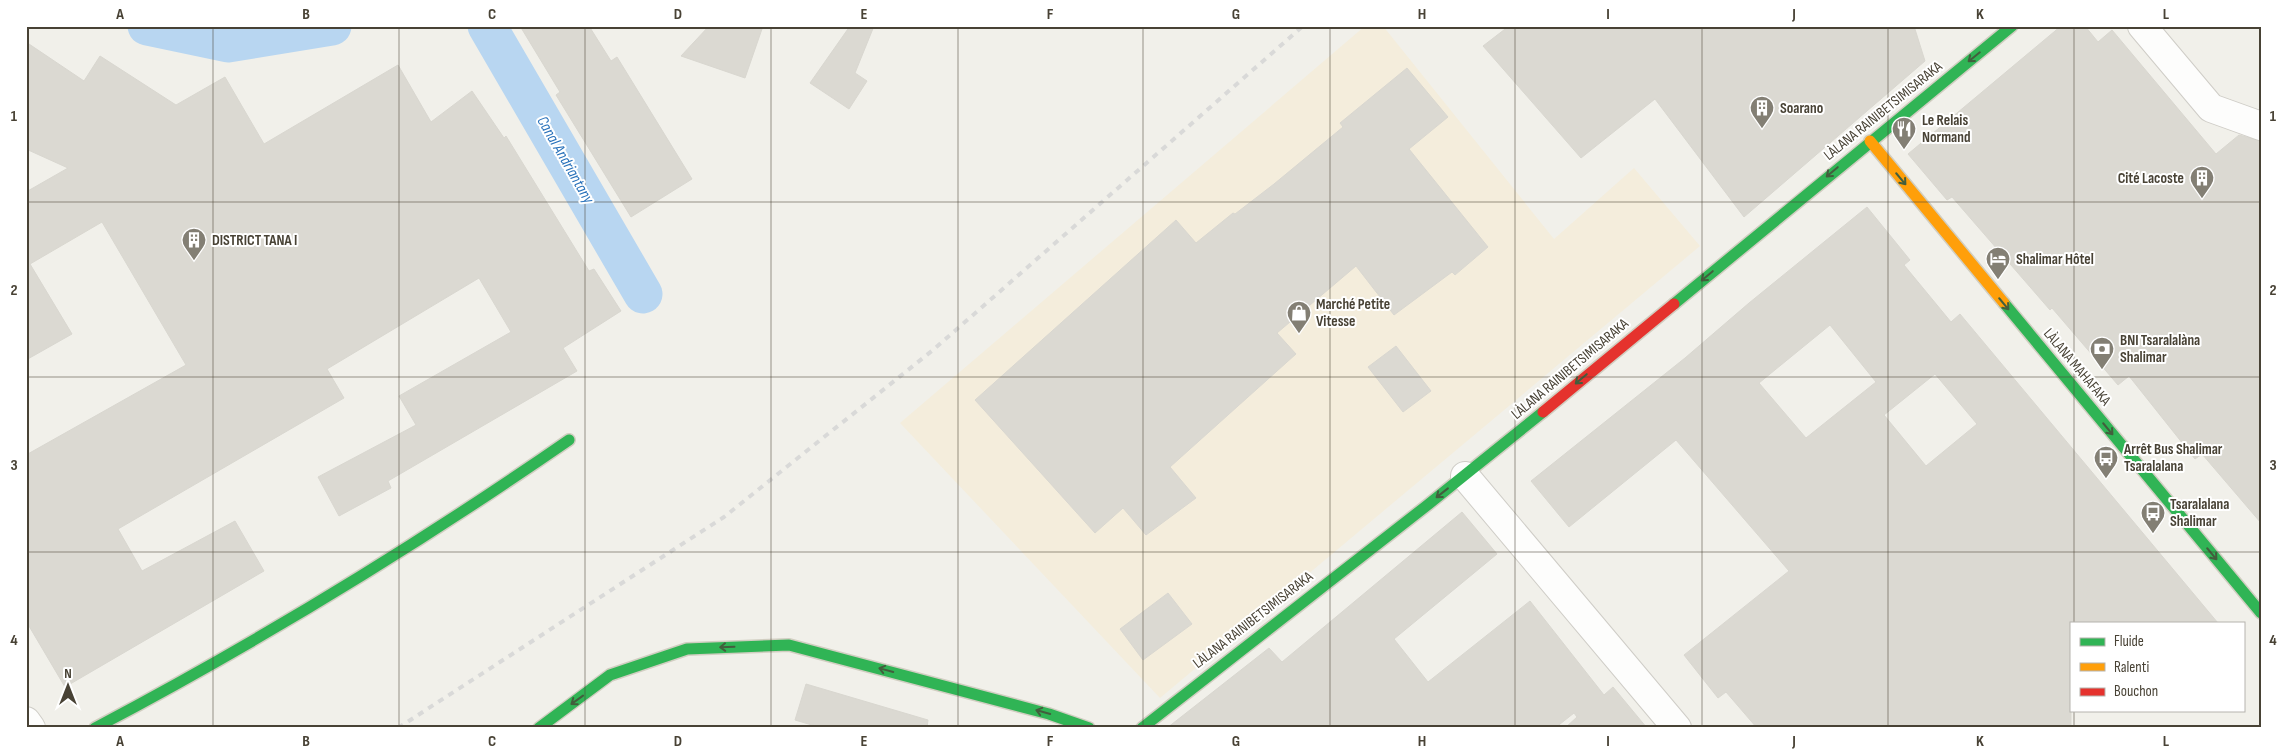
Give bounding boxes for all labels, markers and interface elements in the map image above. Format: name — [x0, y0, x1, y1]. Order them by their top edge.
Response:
text: A — [115, 5, 124, 24]
text: B — [302, 5, 310, 24]
text: C — [488, 5, 496, 24]
text: D — [674, 5, 682, 24]
text: E — [861, 5, 868, 24]
text: F — [1047, 5, 1054, 24]
text: G — [1232, 5, 1240, 24]
text: H — [1418, 5, 1426, 24]
text: I — [1606, 5, 1610, 24]
text: J — [1791, 5, 1796, 24]
text: K — [1976, 5, 1984, 24]
text: L — [2163, 5, 2170, 24]
one-way arrow — [1968, 51, 1981, 62]
street label: LÀLANA RAINIBETSIMISARAKA — [1820, 57, 1947, 165]
building icon: Soarano — [1749, 95, 1775, 129]
place label: Soarano — [1780, 99, 1823, 118]
text: 1 — [11, 107, 18, 126]
text: 1 — [2270, 107, 2277, 126]
place label: Le Relais Normand — [1922, 111, 1970, 147]
water label: Canal Andriantany — [532, 113, 598, 208]
restaurant icon: Le Relais Normand — [1891, 116, 1917, 150]
building icon: Cité Lacoste — [2189, 165, 2215, 199]
one-way arrow — [1826, 167, 1839, 178]
place label: Cité Lacoste — [2118, 169, 2184, 188]
one-way arrow — [1895, 172, 1906, 185]
building icon: DISTRICT TANA I — [181, 227, 207, 261]
place label: DISTRICT TANA I — [212, 231, 297, 250]
hotel icon: Shalimar Hôtel — [1985, 246, 2011, 280]
place label: Shalimar Hôtel — [2016, 250, 2094, 269]
one-way arrow — [1700, 270, 1713, 281]
text: 2 — [10, 281, 18, 300]
text: 2 — [2269, 281, 2277, 300]
place label: Marché Petite Vitesse — [1316, 295, 1390, 331]
one-way arrow — [1999, 297, 2010, 310]
shop icon: Marché Petite Vitesse — [1286, 300, 1312, 334]
street label: LÀLANA RAINIBETSIMISARAKA — [1508, 314, 1633, 424]
street label: LÀLANA MAHAFAKA — [2039, 324, 2115, 410]
place label: BNI Tsaralalàna Shalimar — [2120, 331, 2200, 367]
bank icon: BNI Tsaralalàna Shalimar — [2089, 336, 2115, 370]
one-way arrow — [1575, 374, 1588, 385]
one-way arrow — [2103, 422, 2114, 435]
place label: Arrêt Bus Shalimar Tsaralalana — [2123, 440, 2223, 476]
bus stop icon: Arrêt Bus Shalimar Tsaralalana — [2093, 445, 2119, 479]
text: 3 — [10, 456, 18, 475]
text: 3 — [2269, 456, 2277, 475]
one-way arrow — [1435, 488, 1449, 498]
place label: Tsaralalana Shalimar — [2170, 495, 2229, 531]
bus stop icon: Tsaralalana Shalimar — [2140, 500, 2166, 534]
one-way arrow — [2206, 547, 2217, 560]
street label: LÀLANA RAINIBETSIMISARAKA — [1189, 567, 1317, 673]
legend — [2070, 622, 2244, 712]
text: 4 — [10, 631, 18, 650]
text: 4 — [2269, 631, 2277, 650]
text: Fluide — [2114, 632, 2144, 651]
one-way arrow — [719, 643, 735, 652]
text: Ralenti — [2114, 658, 2149, 677]
north arrow — [42, 662, 92, 712]
text: N — [64, 665, 72, 682]
one-way arrow — [879, 665, 895, 675]
text: Bouchon — [2114, 682, 2158, 701]
one-way arrow — [570, 695, 584, 705]
one-way arrow — [1036, 707, 1052, 717]
text: A — [115, 732, 124, 751]
text: B — [302, 732, 310, 751]
text: C — [488, 732, 496, 751]
text: D — [674, 732, 682, 751]
text: E — [861, 732, 868, 751]
text: F — [1047, 732, 1054, 751]
text: G — [1232, 732, 1240, 751]
text: H — [1418, 732, 1426, 751]
text: I — [1606, 732, 1610, 751]
text: J — [1791, 732, 1796, 751]
text: K — [1976, 732, 1984, 751]
text: L — [2163, 732, 2170, 751]

